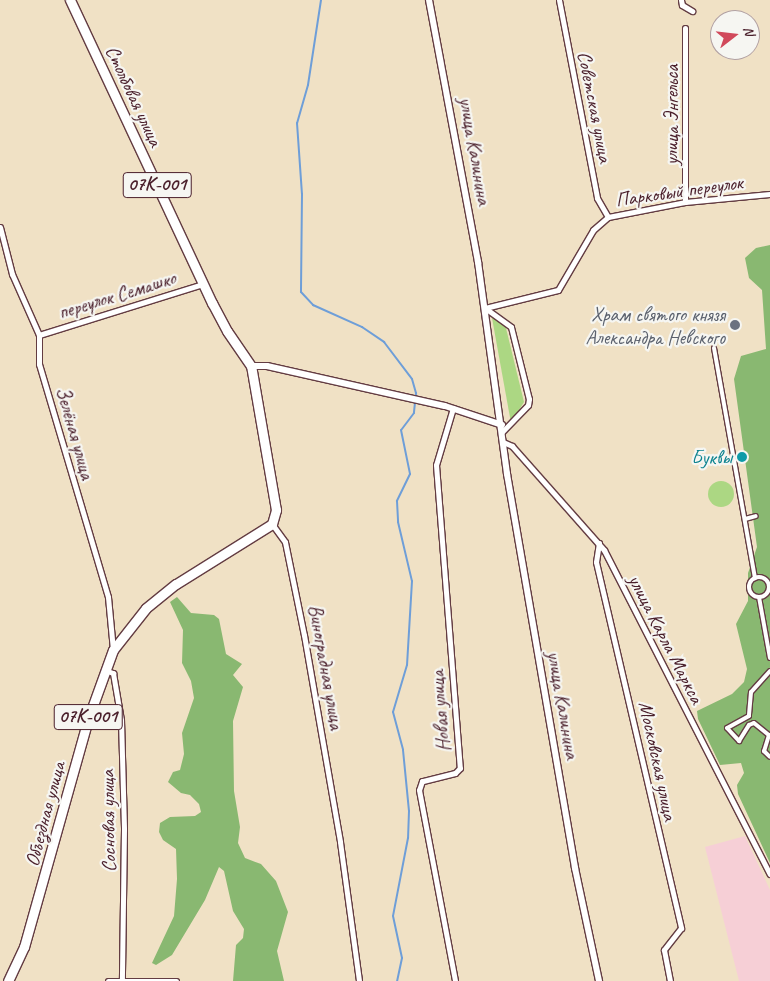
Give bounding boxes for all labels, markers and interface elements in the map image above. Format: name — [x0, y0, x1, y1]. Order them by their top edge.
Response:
north arrow — [710, 10, 760, 60]
text: N — [740, 24, 758, 38]
street label: Столбовая улица — [100, 41, 168, 151]
street label: Советская улица — [572, 48, 618, 166]
street label: улица Энгельса — [659, 64, 683, 166]
street label: улица Калинина — [454, 95, 496, 207]
road number: 07К-001 — [122, 168, 192, 202]
street label: Парковый переулок — [614, 170, 744, 212]
street label: переулок Семашко — [56, 266, 178, 324]
place label: Храм святого князя Александра Невского — [586, 302, 725, 349]
marker: Храм святого князя Александра Невского — [729, 319, 741, 331]
street label: Зелёная улица — [50, 383, 100, 483]
place label: Буквы — [691, 445, 732, 469]
marker: Буквы — [736, 451, 748, 463]
street label: улица Карла Маркса — [623, 571, 709, 707]
street label: Виноградная улица — [303, 602, 349, 732]
street label: улица Калинина — [542, 649, 584, 761]
street label: Новая улица — [424, 669, 456, 753]
street label: Московская улица — [634, 699, 682, 823]
road number: 07К-001 — [53, 700, 123, 734]
street label: Объездная улица — [20, 759, 70, 869]
street label: Сосновая улица — [95, 769, 121, 873]

